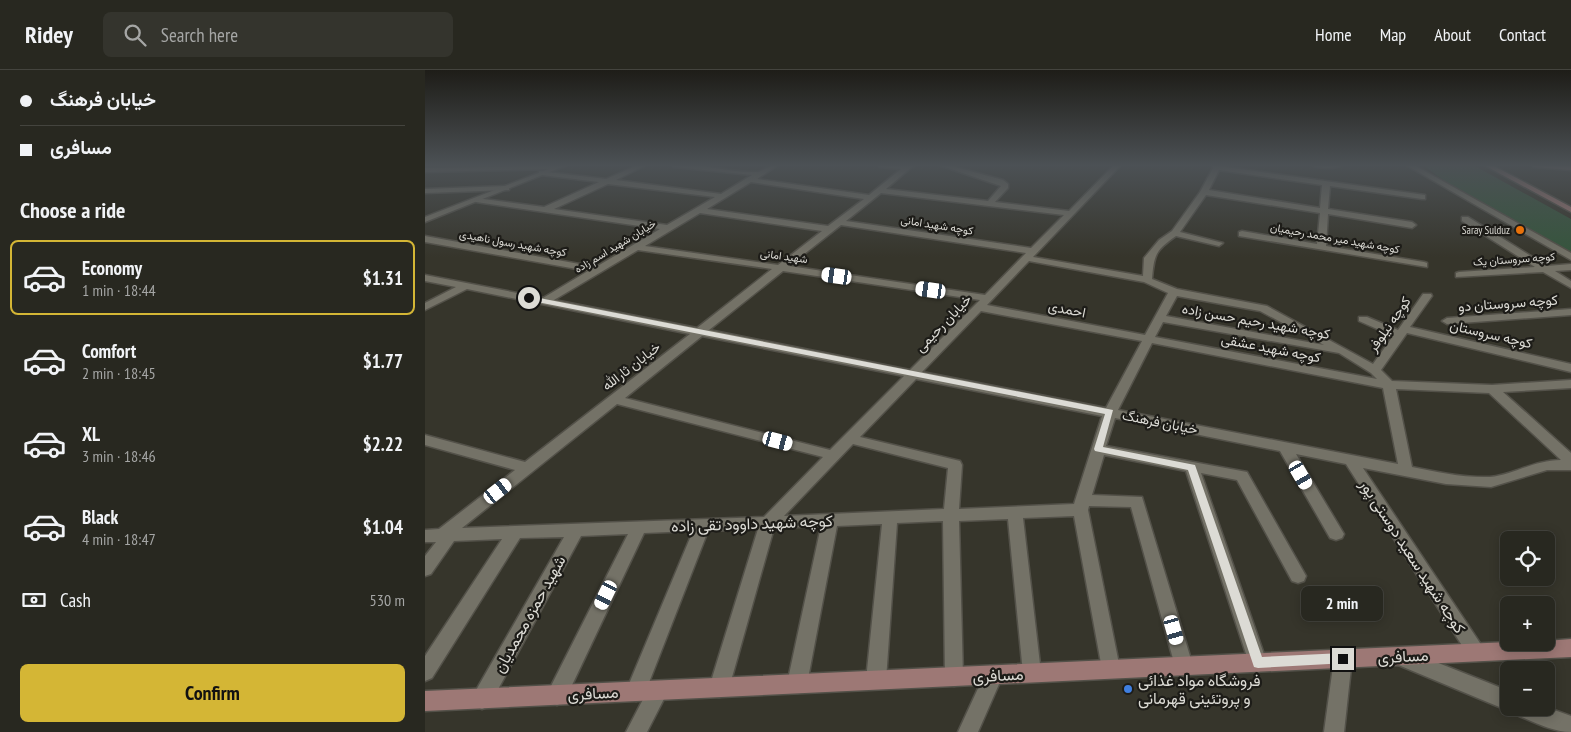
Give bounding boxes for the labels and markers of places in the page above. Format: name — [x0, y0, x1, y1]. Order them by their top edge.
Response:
place label: Saray Sulduz — [1462, 223, 1510, 237]
marker: Saray Sulduz — [1514, 224, 1526, 236]
place label: فروشگاه مواد غذائی و پروتئینی قهرمانی — [1138, 670, 1260, 710]
marker: فروشگاه مواد غذائی و پروتئینی قهرمانی — [1122, 683, 1134, 695]

